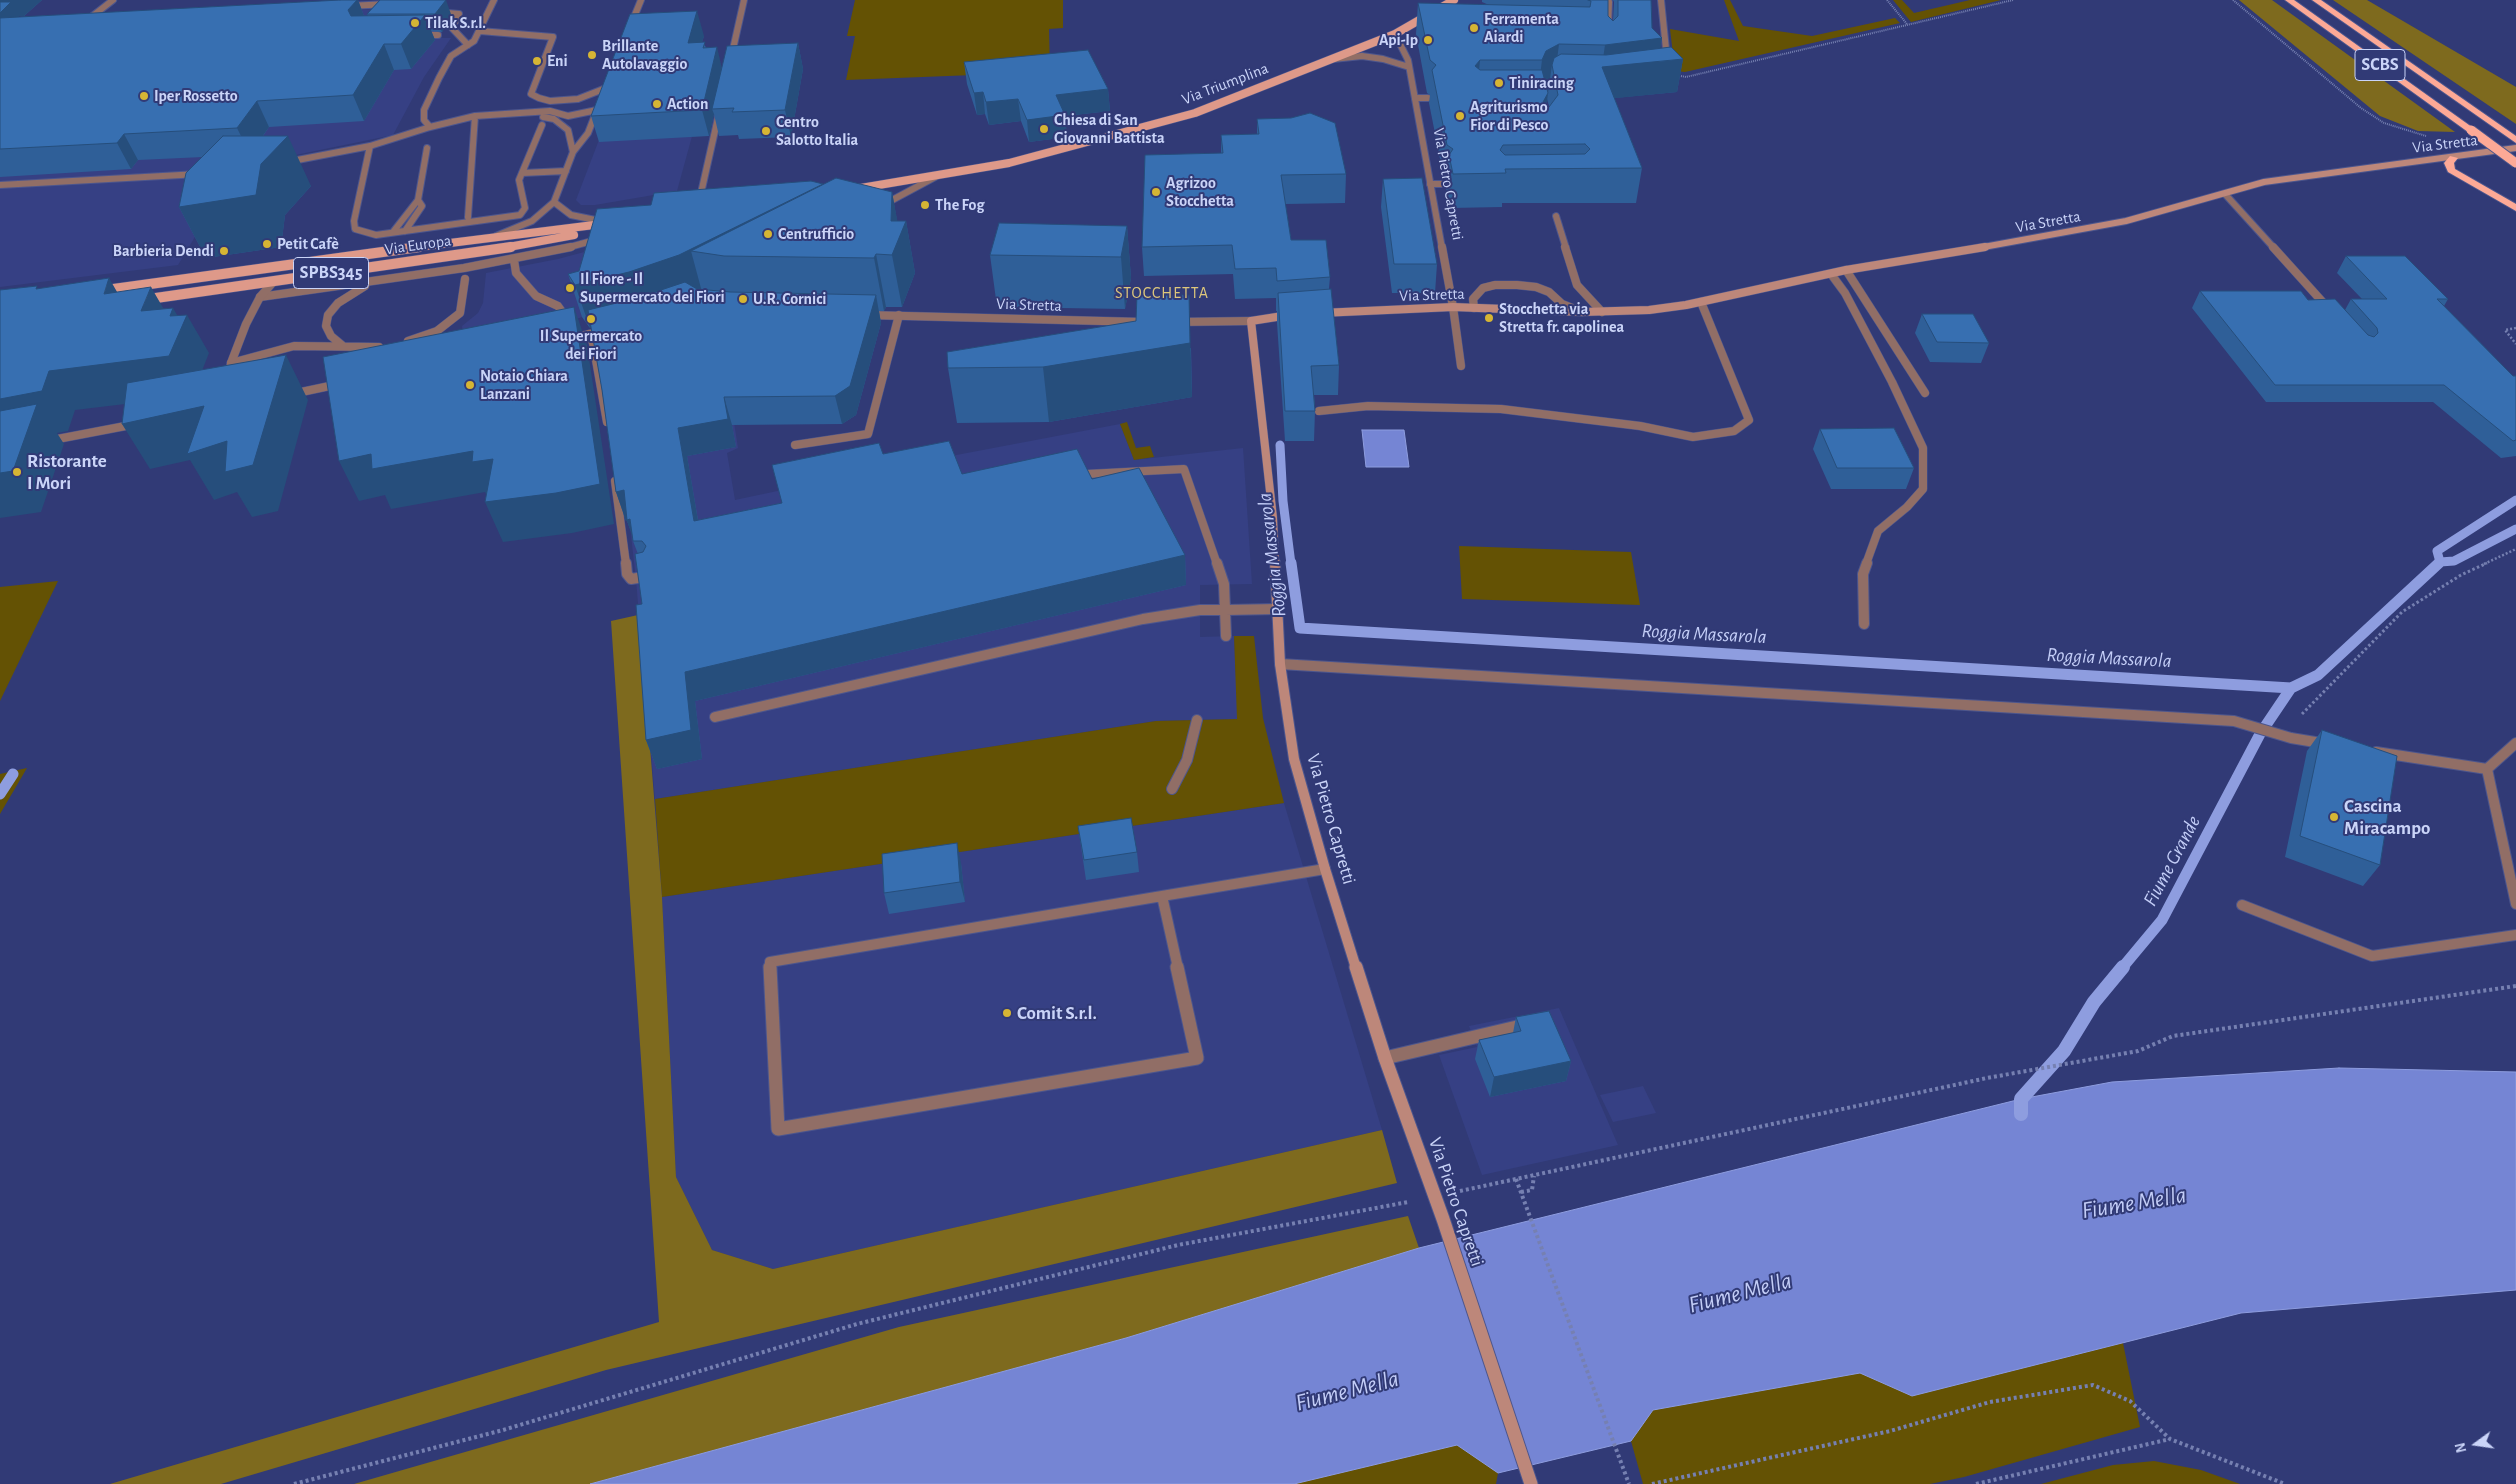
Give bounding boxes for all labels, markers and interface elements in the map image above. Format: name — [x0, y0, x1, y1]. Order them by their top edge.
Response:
place label: Ferramenta Aiardi — [1484, 9, 1559, 47]
place label: Tilak S.r.l. — [425, 13, 486, 33]
marker: Tilak S.r.l. — [409, 17, 421, 29]
marker: Ferramenta Aiardi — [1468, 22, 1480, 34]
place label: Api-Ip — [1379, 30, 1418, 50]
marker: Api-Ip — [1422, 34, 1434, 46]
place label: Brillante Autolavaggio — [602, 36, 687, 74]
marker: Brillante Autolavaggio — [586, 49, 598, 61]
road number: SCBS — [2355, 50, 2405, 80]
place label: Eni — [547, 51, 568, 71]
marker: Eni — [531, 55, 543, 67]
street label: Via Triumplina — [1179, 59, 1271, 109]
place label: Tiniracing — [1509, 73, 1574, 93]
marker: Tiniracing — [1493, 77, 1505, 89]
place label: Iper Rossetto — [154, 86, 238, 106]
marker: Iper Rossetto — [138, 90, 150, 102]
place label: Action — [667, 94, 708, 114]
place label: Agriturismo Fior di Pesco — [1470, 97, 1548, 135]
marker: Action — [651, 98, 663, 110]
place label: Chiesa di San Giovanni Battista — [1054, 110, 1165, 148]
marker: Agriturismo Fior di Pesco — [1454, 110, 1466, 122]
place label: Centro Salotto Italia — [776, 112, 858, 150]
marker: Chiesa di San Giovanni Battista — [1038, 123, 1050, 135]
marker: Centro Salotto Italia — [760, 125, 772, 137]
street label: Via Pietro Capretti — [1429, 126, 1467, 242]
street label: Via Stretta — [2411, 130, 2479, 158]
place label: Agrizoo Stocchetta — [1166, 173, 1234, 211]
marker: Agrizoo Stocchetta — [1150, 186, 1162, 198]
place label: The Fog — [935, 195, 984, 215]
marker: The Fog — [919, 199, 931, 211]
street label: Via Stretta — [2014, 207, 2082, 237]
place label: Centrufficio — [778, 224, 854, 244]
marker: Centrufficio — [762, 228, 774, 240]
street label: Via Europa — [384, 231, 452, 259]
place label: Petit Cafè — [277, 234, 339, 254]
marker: Petit Cafè — [261, 238, 273, 250]
place label: Barbieria Dendi — [113, 241, 214, 261]
marker: Barbieria Dendi — [218, 245, 230, 257]
road number: SPBS345 — [294, 258, 368, 288]
place label: Il Fiore - Il Supermercato dei Fiori — [580, 269, 725, 307]
marker: Il Fiore - Il Supermercato dei Fiori — [564, 282, 576, 294]
district label: STOCCHETTA — [1114, 283, 1210, 303]
street label: Via Stretta — [1399, 284, 1465, 306]
place label: U.R. Cornici — [753, 289, 827, 309]
marker: U.R. Cornici — [737, 293, 749, 305]
street label: Via Stretta — [996, 294, 1062, 316]
place label: Stocchetta via Stretta fr. capolinea — [1499, 299, 1624, 337]
marker: Stocchetta via Stretta fr. capolinea — [1483, 312, 1495, 324]
marker: Il Supermercato dei Fiori — [585, 313, 597, 325]
place label: Il Supermercato dei Fiori — [540, 326, 642, 364]
place label: Notaio Chiara Lanzani — [480, 366, 568, 404]
marker: Notaio Chiara Lanzani — [464, 379, 476, 391]
place label: Ristorante I Mori — [27, 450, 107, 494]
marker: Ristorante I Mori — [11, 466, 23, 478]
water label: Roggia Massarola — [1252, 491, 1292, 619]
water label: Roggia Massarola — [1641, 619, 1767, 649]
water label: Roggia Massarola — [2046, 643, 2172, 673]
street label: Via Pietro Capretti — [1301, 751, 1361, 887]
place label: Cascina Miracampo — [2344, 795, 2430, 839]
marker: Cascina Miracampo — [2328, 811, 2340, 823]
water label: Fiume Grande — [2138, 812, 2206, 910]
place label: Comit S.r.l. — [1017, 1002, 1097, 1024]
marker: Comit S.r.l. — [1001, 1007, 1013, 1019]
street label: Via Pietro Capretti — [1423, 1135, 1489, 1269]
water label: Fiume Mella — [2080, 1181, 2188, 1225]
water label: Fiume Mella — [1685, 1266, 1795, 1320]
water label: Fiume Mella — [1292, 1364, 1402, 1418]
north arrow — [2451, 1419, 2501, 1469]
text: N — [2453, 1441, 2469, 1454]

